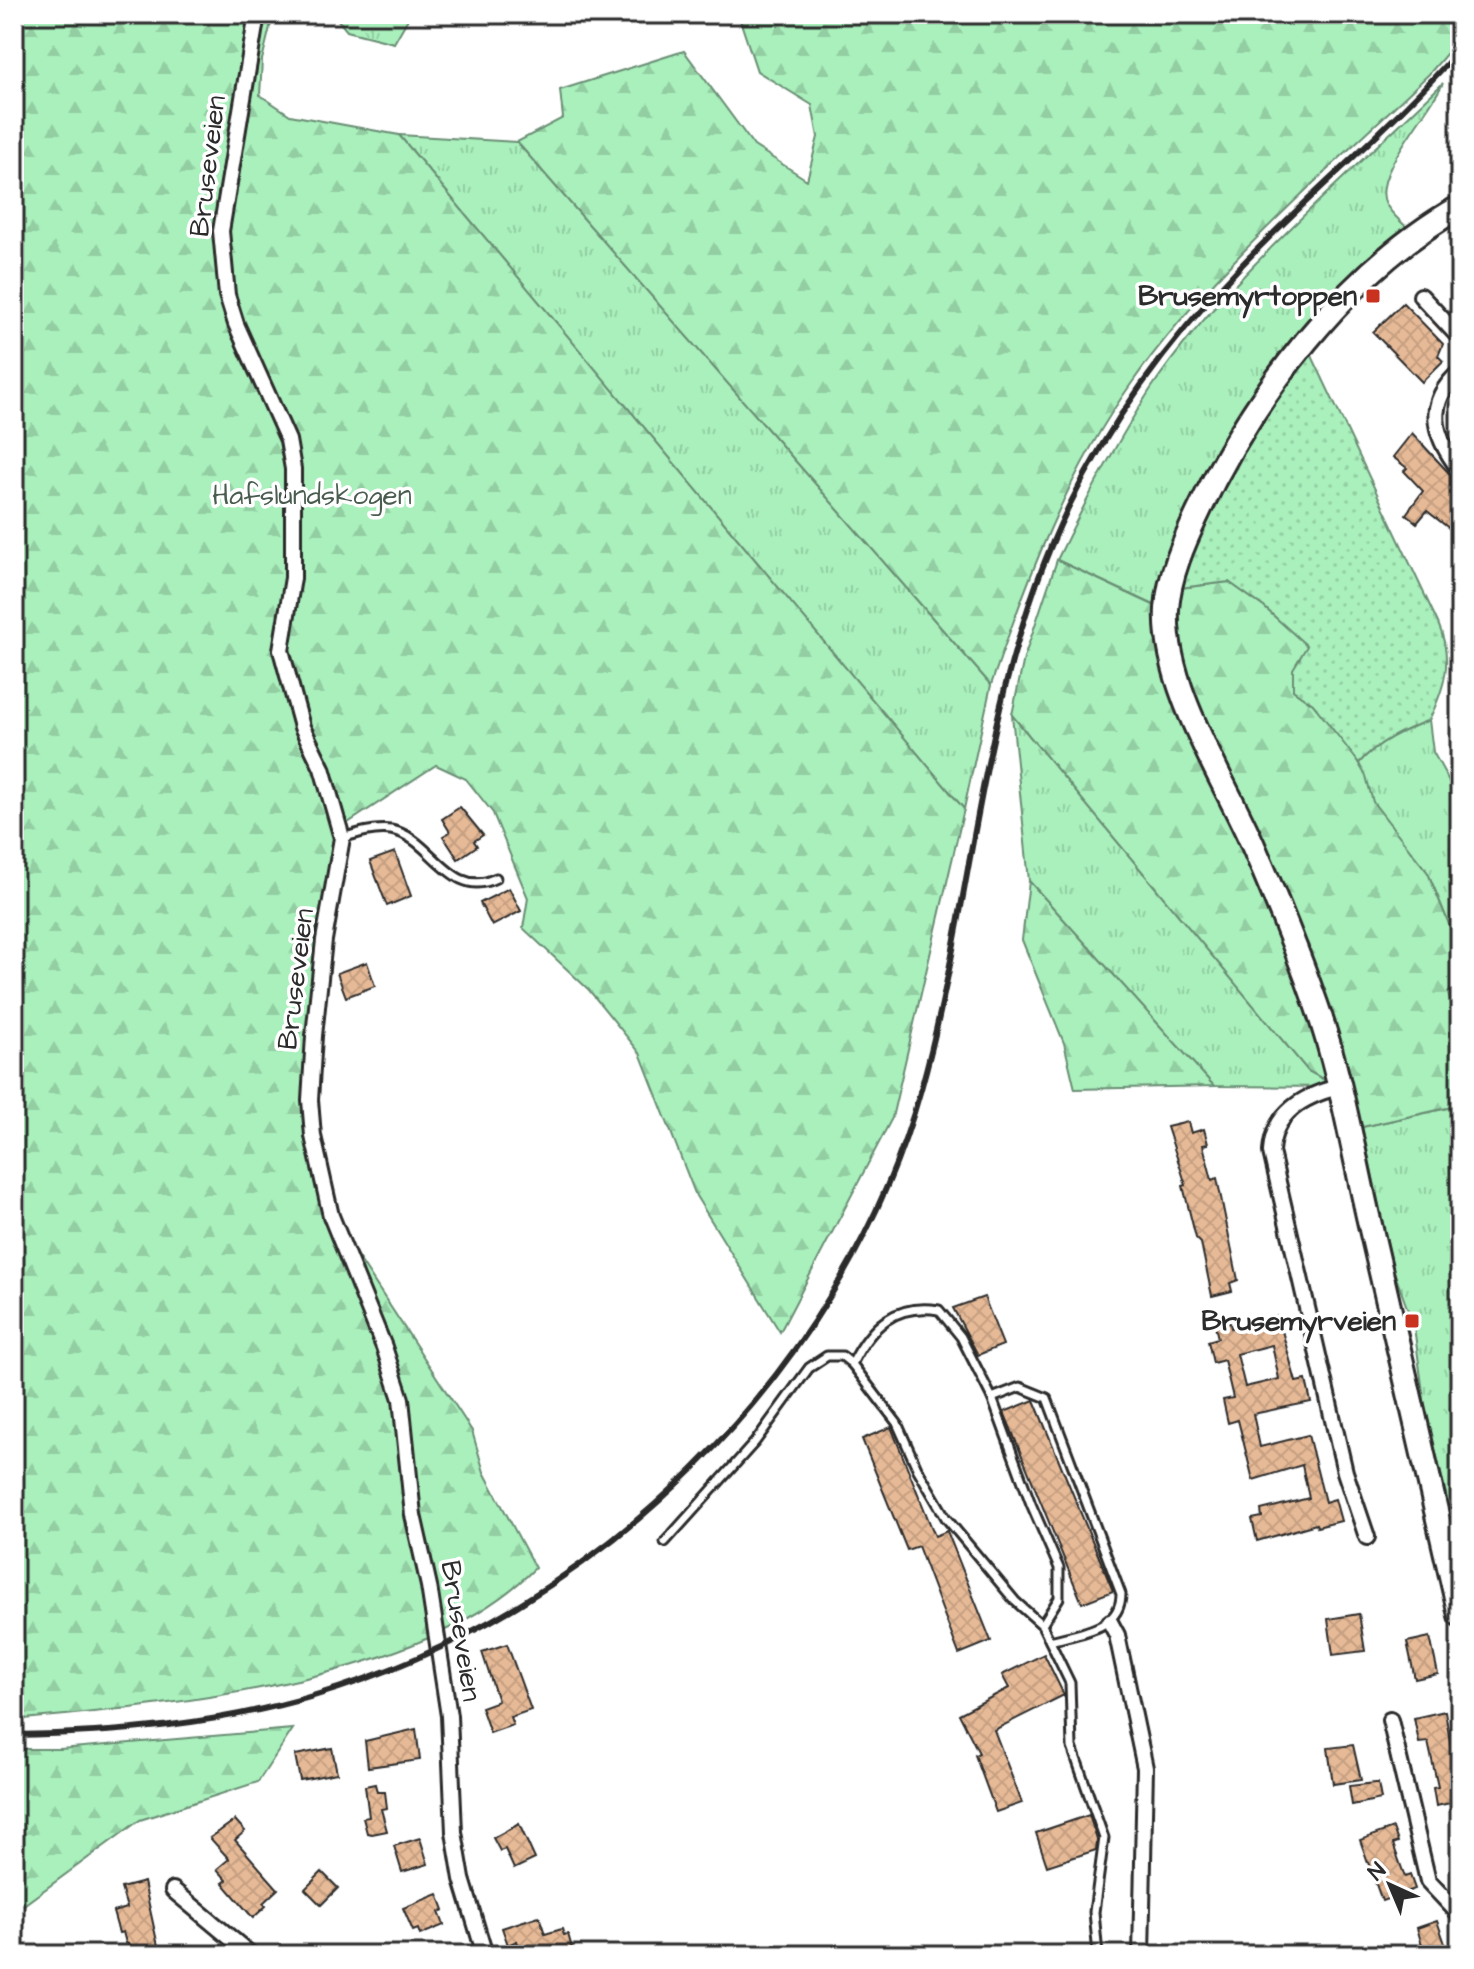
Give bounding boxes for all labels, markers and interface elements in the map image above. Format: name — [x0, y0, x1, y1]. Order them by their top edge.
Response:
street label: Bruseveien — [180, 93, 236, 239]
place label: Brusemyrtoppen — [1138, 277, 1357, 319]
marker: Brusemyrtoppen — [1364, 287, 1382, 305]
park label: Hafslundskogen — [212, 476, 412, 516]
street label: Bruseveien — [268, 906, 324, 1052]
place label: Brusemyrveien — [1202, 1302, 1396, 1344]
marker: Brusemyrveien — [1403, 1312, 1421, 1330]
street label: Bruseveien — [431, 1558, 491, 1704]
north arrow — [1350, 1845, 1430, 1925]
text: N — [1361, 1856, 1393, 1888]

